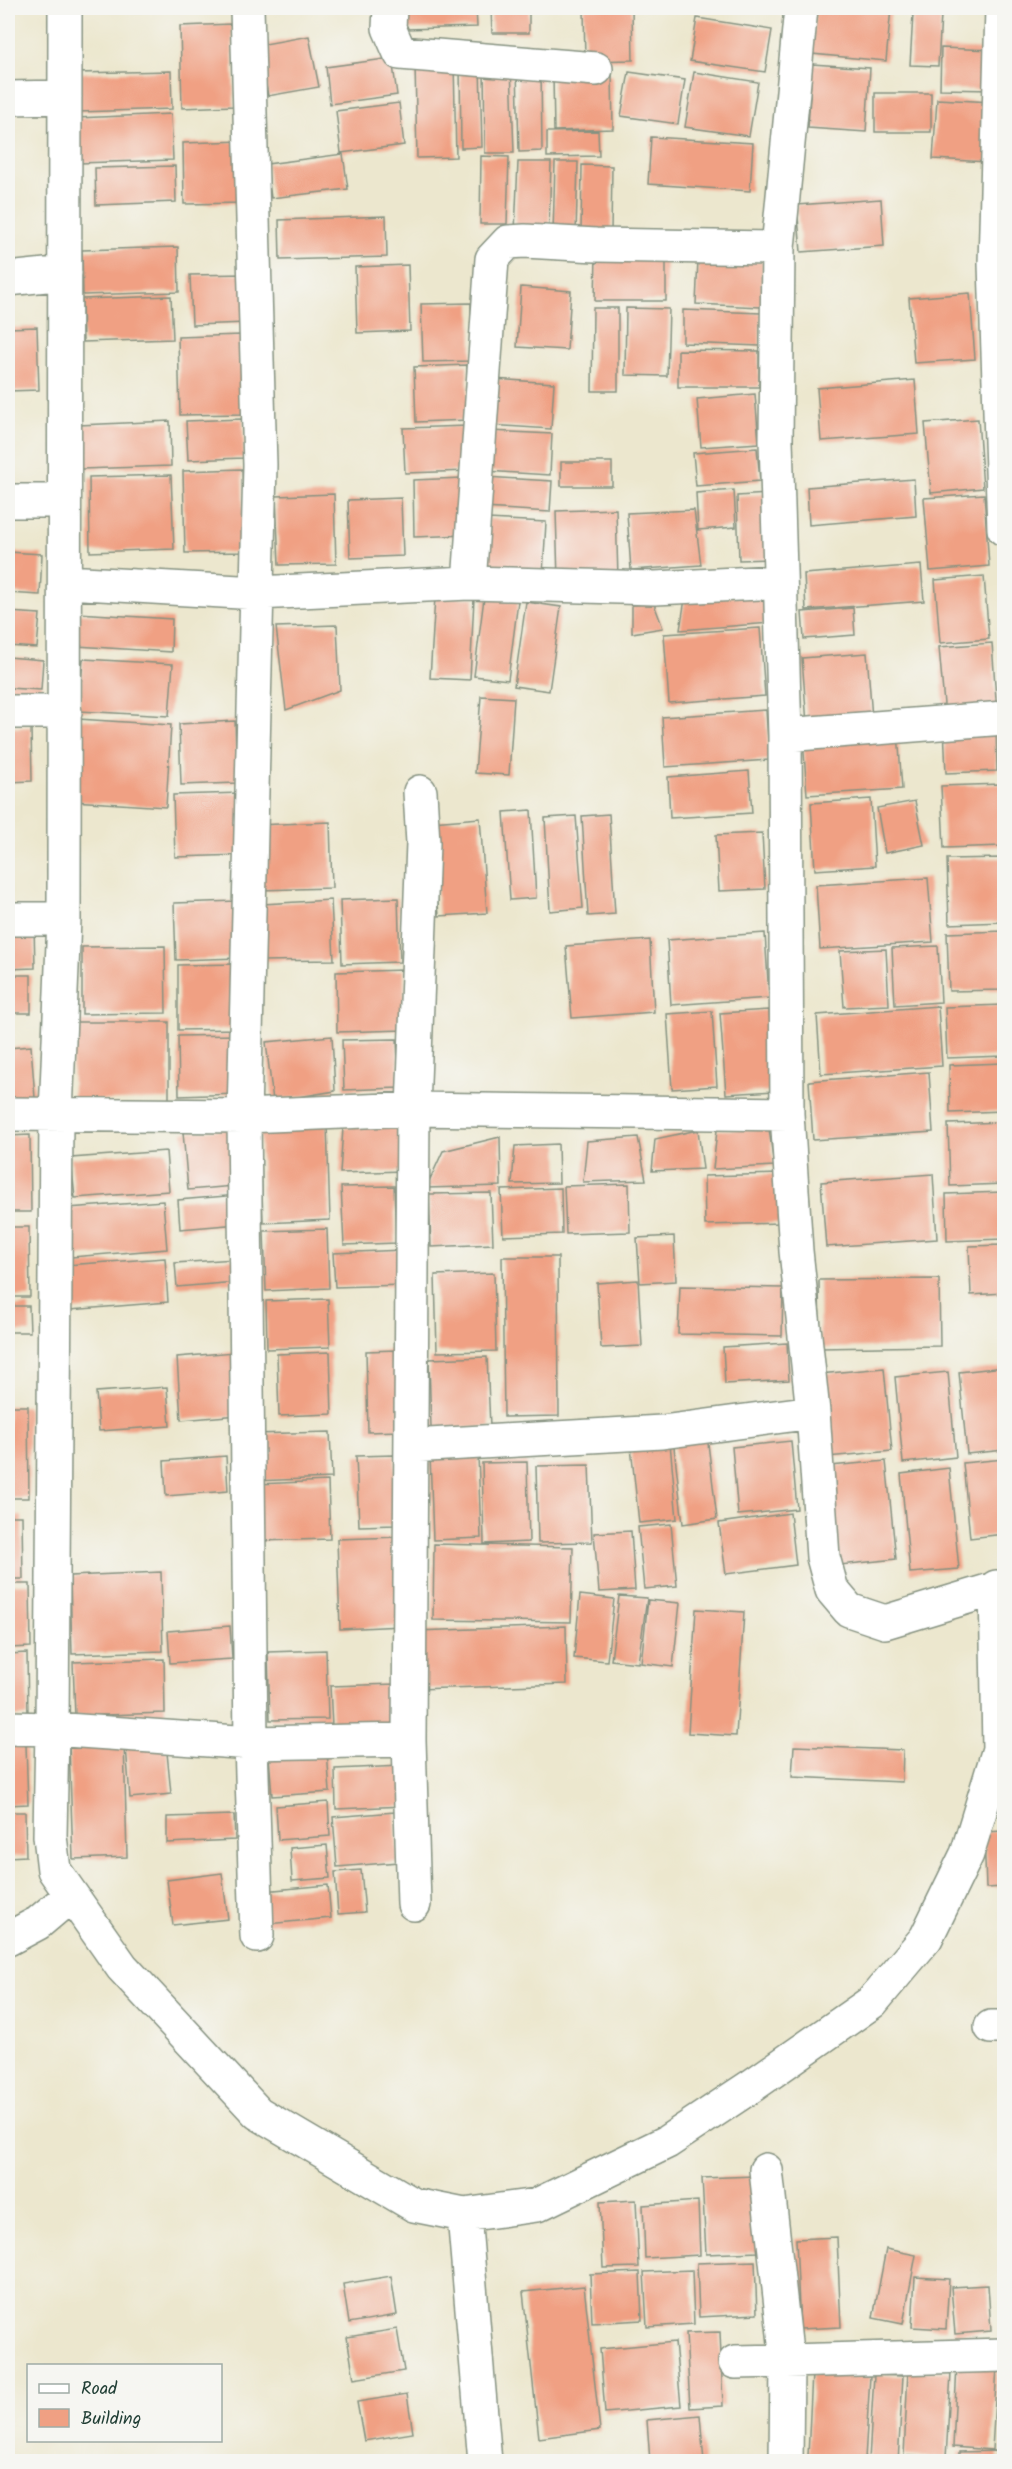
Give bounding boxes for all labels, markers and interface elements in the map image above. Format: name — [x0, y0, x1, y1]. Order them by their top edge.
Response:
legend — [27, 2364, 222, 2442]
text: Road — [81, 2375, 118, 2404]
text: Building — [81, 2405, 141, 2434]

